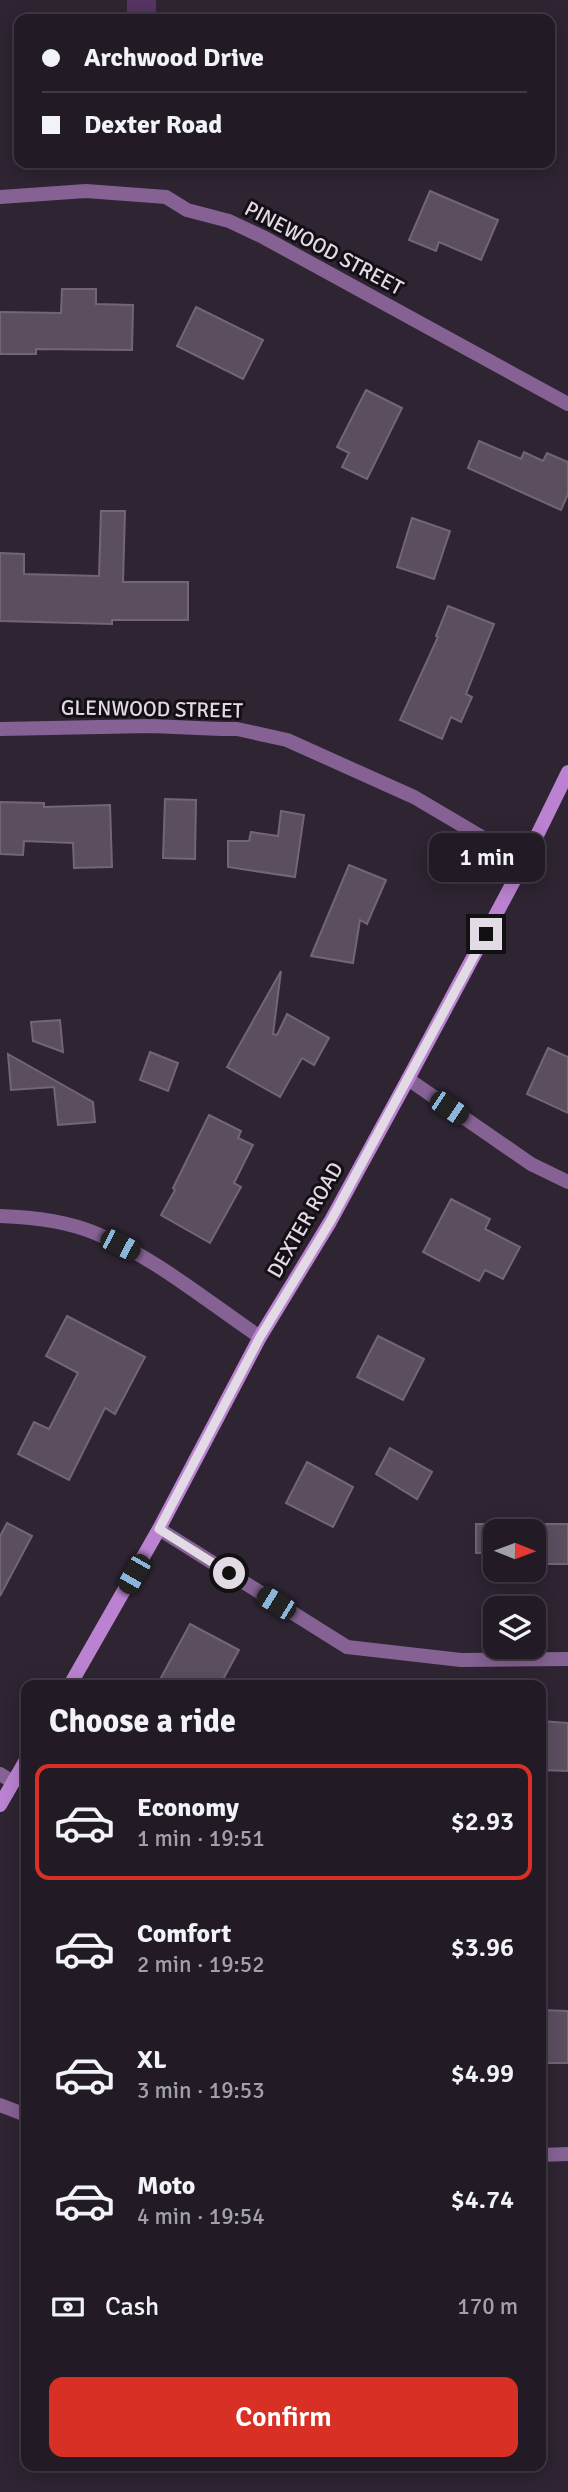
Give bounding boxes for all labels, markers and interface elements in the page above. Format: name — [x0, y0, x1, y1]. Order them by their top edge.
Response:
text: Archwood Drive — [84, 42, 264, 74]
text: Dexter Road — [84, 109, 222, 141]
street label: PINEWOOD STREET — [240, 195, 408, 301]
street label: GLENWOOD STREET — [61, 694, 244, 724]
callout: 1 min — [428, 832, 544, 881]
text: 1 min — [459, 843, 515, 872]
route end — [470, 918, 502, 950]
car — [426, 1088, 473, 1128]
street label: DEXTER ROAD — [261, 1157, 349, 1283]
car — [97, 1226, 144, 1264]
north arrow — [483, 1519, 546, 1582]
map controls — [483, 1519, 546, 1659]
car — [115, 1551, 154, 1597]
route start — [213, 1557, 245, 1589]
car — [253, 1583, 300, 1623]
button: layers — [483, 1596, 546, 1659]
text: Choose a ride — [49, 1702, 236, 1741]
icon: car — [53, 1791, 116, 1854]
text: Economy — [137, 1792, 239, 1824]
text: $2.93 — [451, 1806, 514, 1838]
text: 1 min · 19:51 — [137, 1824, 265, 1853]
icon: car — [53, 1917, 116, 1980]
text: Comfort — [137, 1918, 231, 1950]
text: $3.96 — [451, 1932, 514, 1964]
text: 2 min · 19:52 — [137, 1950, 265, 1979]
icon: car — [53, 2043, 116, 2106]
text: XL — [137, 2044, 167, 2076]
text: $4.99 — [451, 2058, 514, 2090]
text: 3 min · 19:53 — [137, 2076, 265, 2105]
icon: car — [53, 2169, 116, 2232]
text: Moto — [137, 2170, 195, 2202]
text: $4.74 — [451, 2184, 514, 2216]
text: 4 min · 19:54 — [137, 2202, 265, 2231]
icon: cash — [49, 2288, 87, 2326]
text: Cash — [105, 2291, 159, 2323]
text: 170 m — [457, 2292, 518, 2321]
button: Confirm — [49, 2377, 518, 2457]

